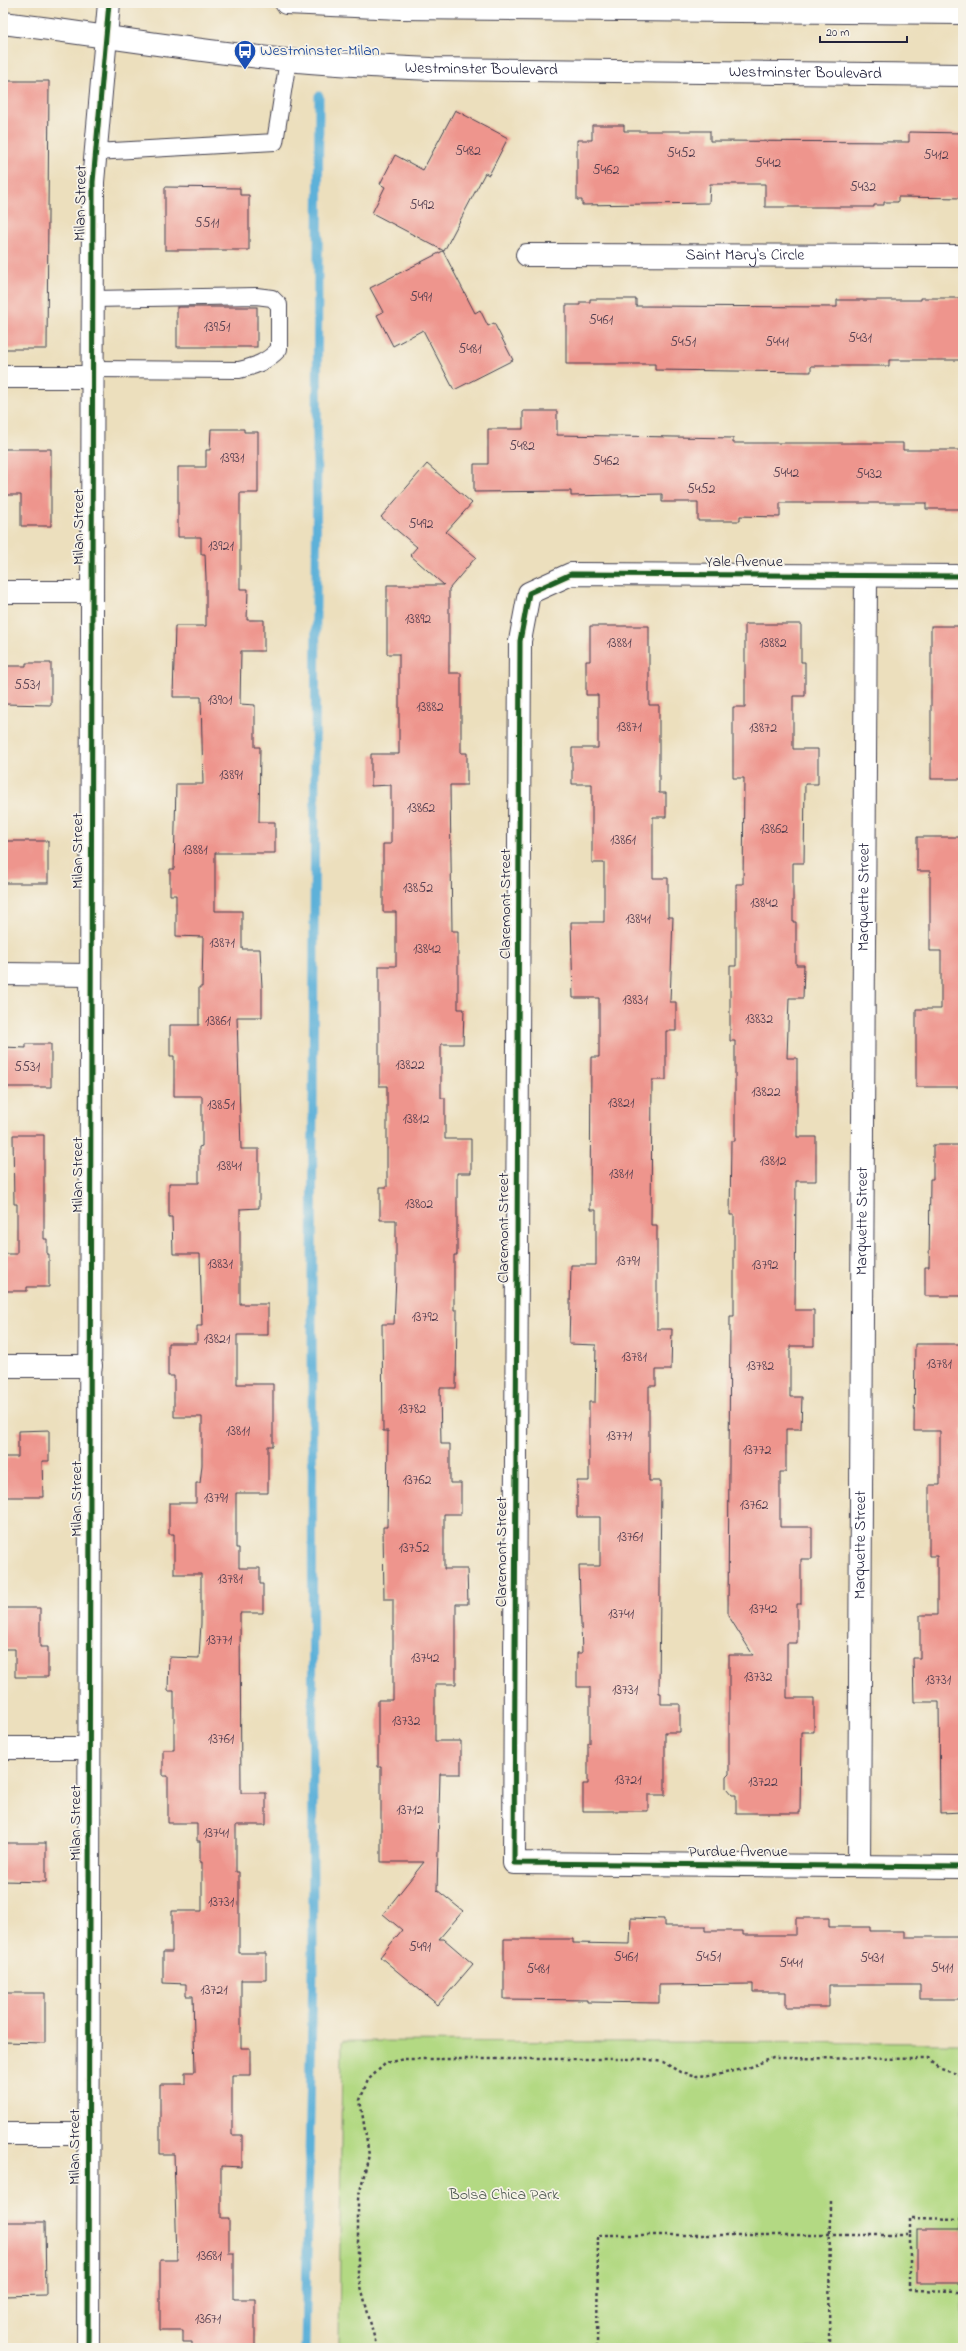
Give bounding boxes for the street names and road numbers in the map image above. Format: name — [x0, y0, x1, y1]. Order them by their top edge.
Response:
street label: Westminster Boulevard — [404, 56, 558, 82]
street label: Westminster Boulevard — [729, 60, 882, 86]
street label: Milan Street — [68, 164, 94, 241]
street label: Saint Mary's Circle — [686, 243, 805, 268]
street label: Milan Street — [67, 488, 91, 565]
street label: Yale Avenue — [705, 550, 784, 574]
street label: Milan Street — [66, 812, 90, 889]
street label: Marquette Street — [852, 842, 877, 951]
street label: Claremont Street — [494, 848, 518, 959]
street label: Milan Street — [66, 1136, 90, 1213]
street label: Marquette Street — [850, 1166, 875, 1275]
street label: Claremont Street — [492, 1172, 516, 1283]
street label: Milan Street — [65, 1460, 89, 1537]
street label: Marquette Street — [848, 1490, 873, 1599]
street label: Claremont Street — [490, 1496, 514, 1607]
street label: Milan Street — [64, 1784, 88, 1861]
street label: Purdue Avenue — [688, 1840, 789, 1864]
street label: Milan Street — [63, 2108, 87, 2185]

